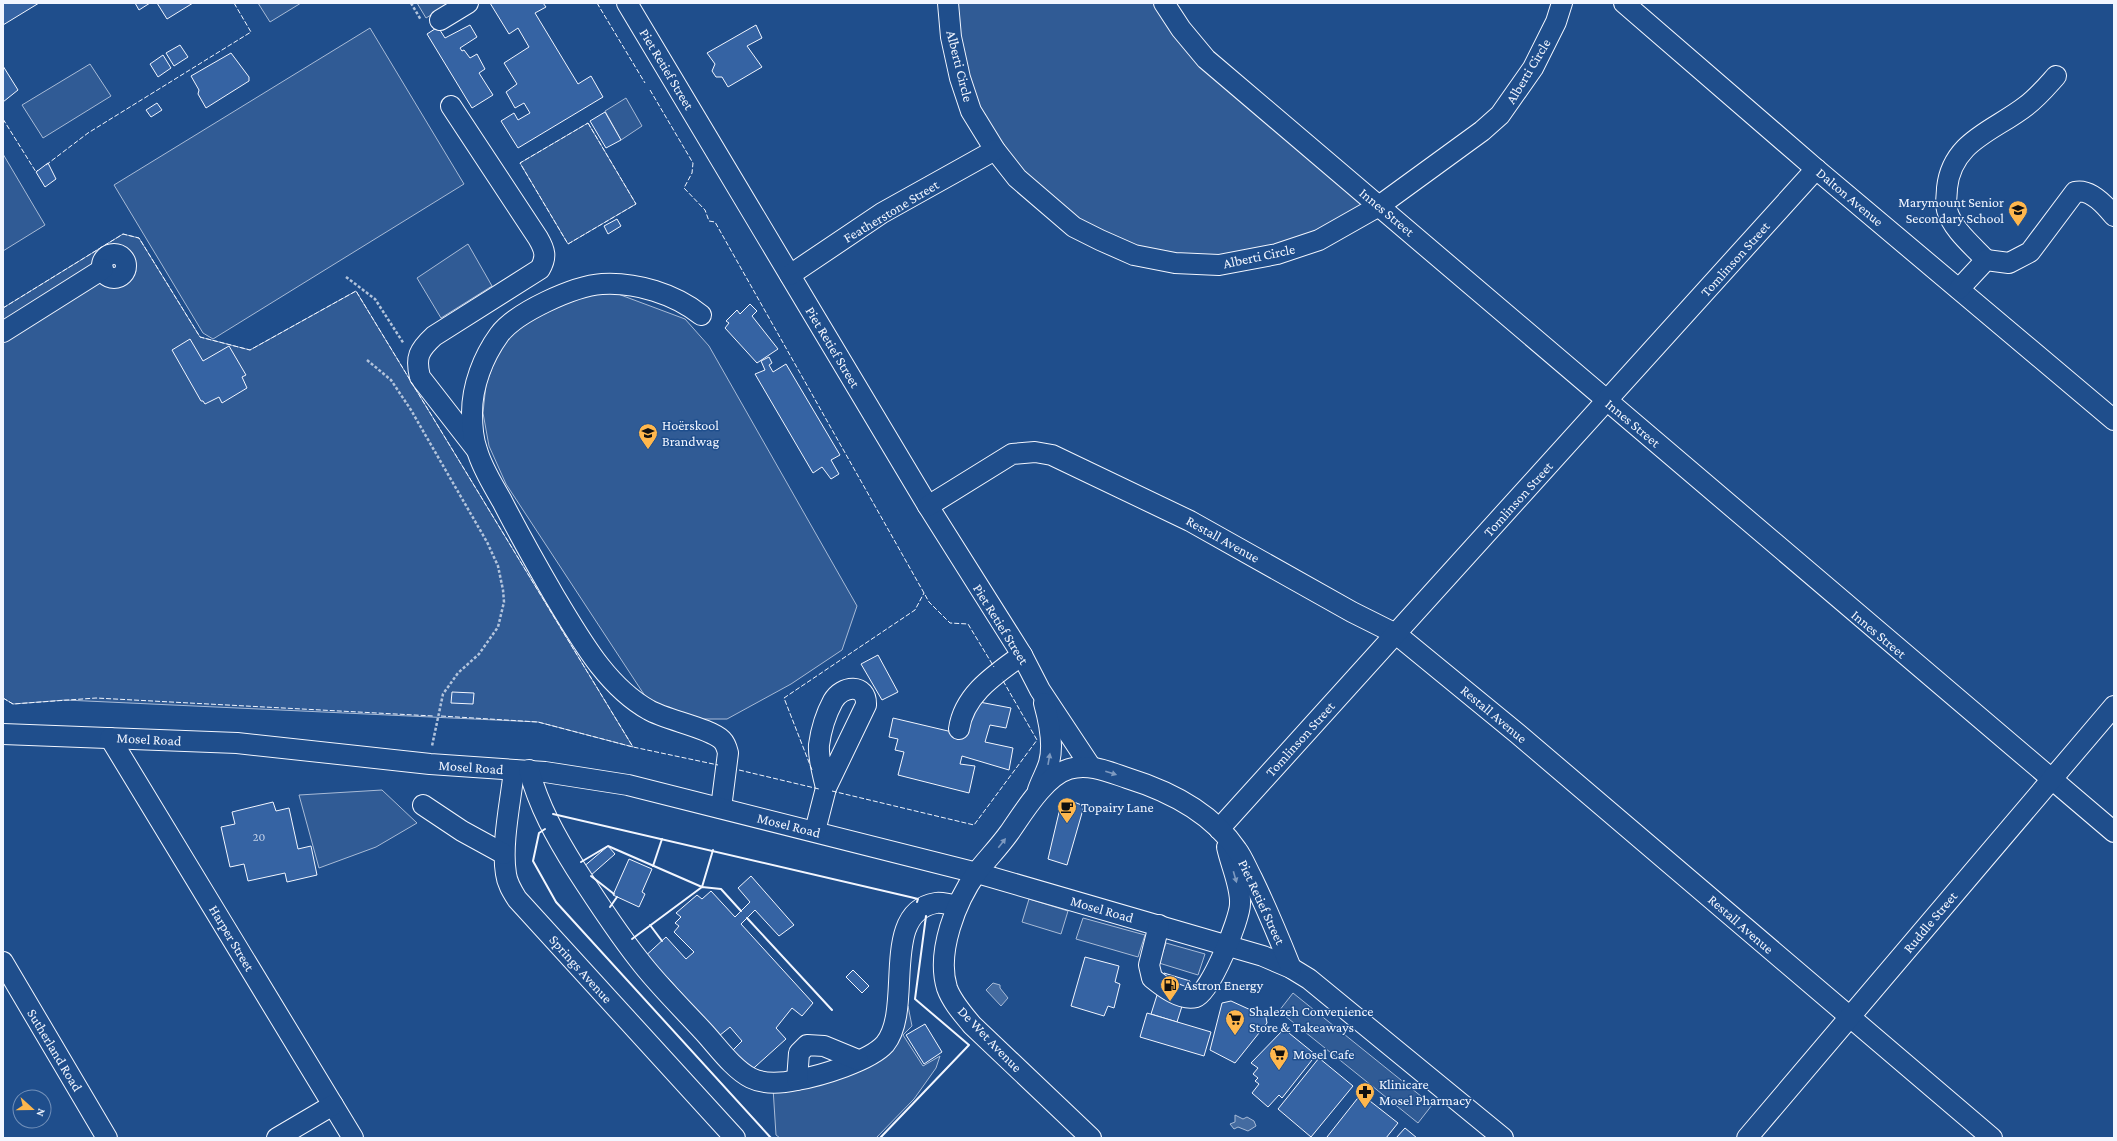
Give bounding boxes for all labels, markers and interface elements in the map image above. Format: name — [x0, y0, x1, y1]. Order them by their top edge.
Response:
street label: Piet Retief Street — [636, 26, 698, 113]
street label: Alberti Circle — [943, 29, 977, 103]
street label: Alberti Circle — [1502, 36, 1554, 106]
street label: Dalton Avenue — [1813, 164, 1887, 230]
street label: Featherstone Street — [840, 176, 942, 246]
street label: Innes Street — [1356, 185, 1418, 240]
place label: Marymount Senior Secondary School — [1898, 194, 2004, 226]
school or university icon: Marymount Senior Secondary School — [2007, 199, 2029, 227]
street label: Tomlinson Street — [1697, 218, 1773, 300]
street label: Alberti Circle — [1222, 241, 1296, 271]
street label: Piet Retief Street — [802, 304, 864, 391]
street label: Innes Street — [1602, 396, 1664, 451]
place label: Hoërskool Brandwag — [662, 417, 719, 449]
school or university icon: Hoërskool Brandwag — [637, 422, 659, 450]
street label: Tomlinson Street — [1480, 458, 1556, 540]
street label: Restall Avenue — [1183, 512, 1263, 566]
street label: Piet Retief Street — [970, 581, 1032, 667]
street label: Innes Street — [1848, 607, 1910, 662]
street label: Restall Avenue — [1458, 682, 1530, 746]
street label: Tomlinson Street — [1262, 698, 1338, 780]
street label: Mosel Road — [116, 729, 182, 749]
one-way arrow — [1046, 753, 1052, 765]
street label: Mosel Road — [438, 757, 505, 777]
one-way arrow — [1105, 770, 1117, 776]
cafe icon: Topairy Lane — [1056, 796, 1078, 824]
place label: Topairy Lane — [1081, 799, 1154, 815]
street label: Mosel Road — [756, 809, 823, 841]
house number: 20 — [253, 830, 265, 844]
one-way arrow — [998, 837, 1006, 848]
street label: Piet Retief Street — [1235, 857, 1289, 947]
one-way arrow — [1232, 871, 1238, 884]
street label: Ruddle Street — [1900, 888, 1960, 956]
street label: Restall Avenue — [1705, 891, 1777, 957]
street label: Mosel Road — [1069, 892, 1136, 926]
street label: Harper Street — [206, 902, 258, 974]
street label: Springs Avenue — [546, 932, 616, 1006]
fuel station icon: Astron Energy — [1159, 974, 1181, 1002]
place label: Astron Energy — [1184, 977, 1264, 993]
street label: De Wet Avenue — [955, 1003, 1025, 1075]
place label: Shalezeh Convenience Store & Takeaways — [1249, 1003, 1373, 1035]
street label: Sutherland Road — [24, 1006, 86, 1095]
supermarket icon: Shalezeh Convenience Store & Takeaways — [1224, 1008, 1246, 1036]
supermarket icon: Mosel Cafe — [1268, 1043, 1290, 1071]
place label: Mosel Cafe — [1293, 1046, 1354, 1062]
place label: Klinicare Mosel Pharmacy — [1379, 1076, 1472, 1108]
pharmacy icon: Klinicare Mosel Pharmacy — [1354, 1081, 1376, 1109]
north arrow — [12, 1089, 52, 1129]
text: N — [34, 1107, 48, 1119]

